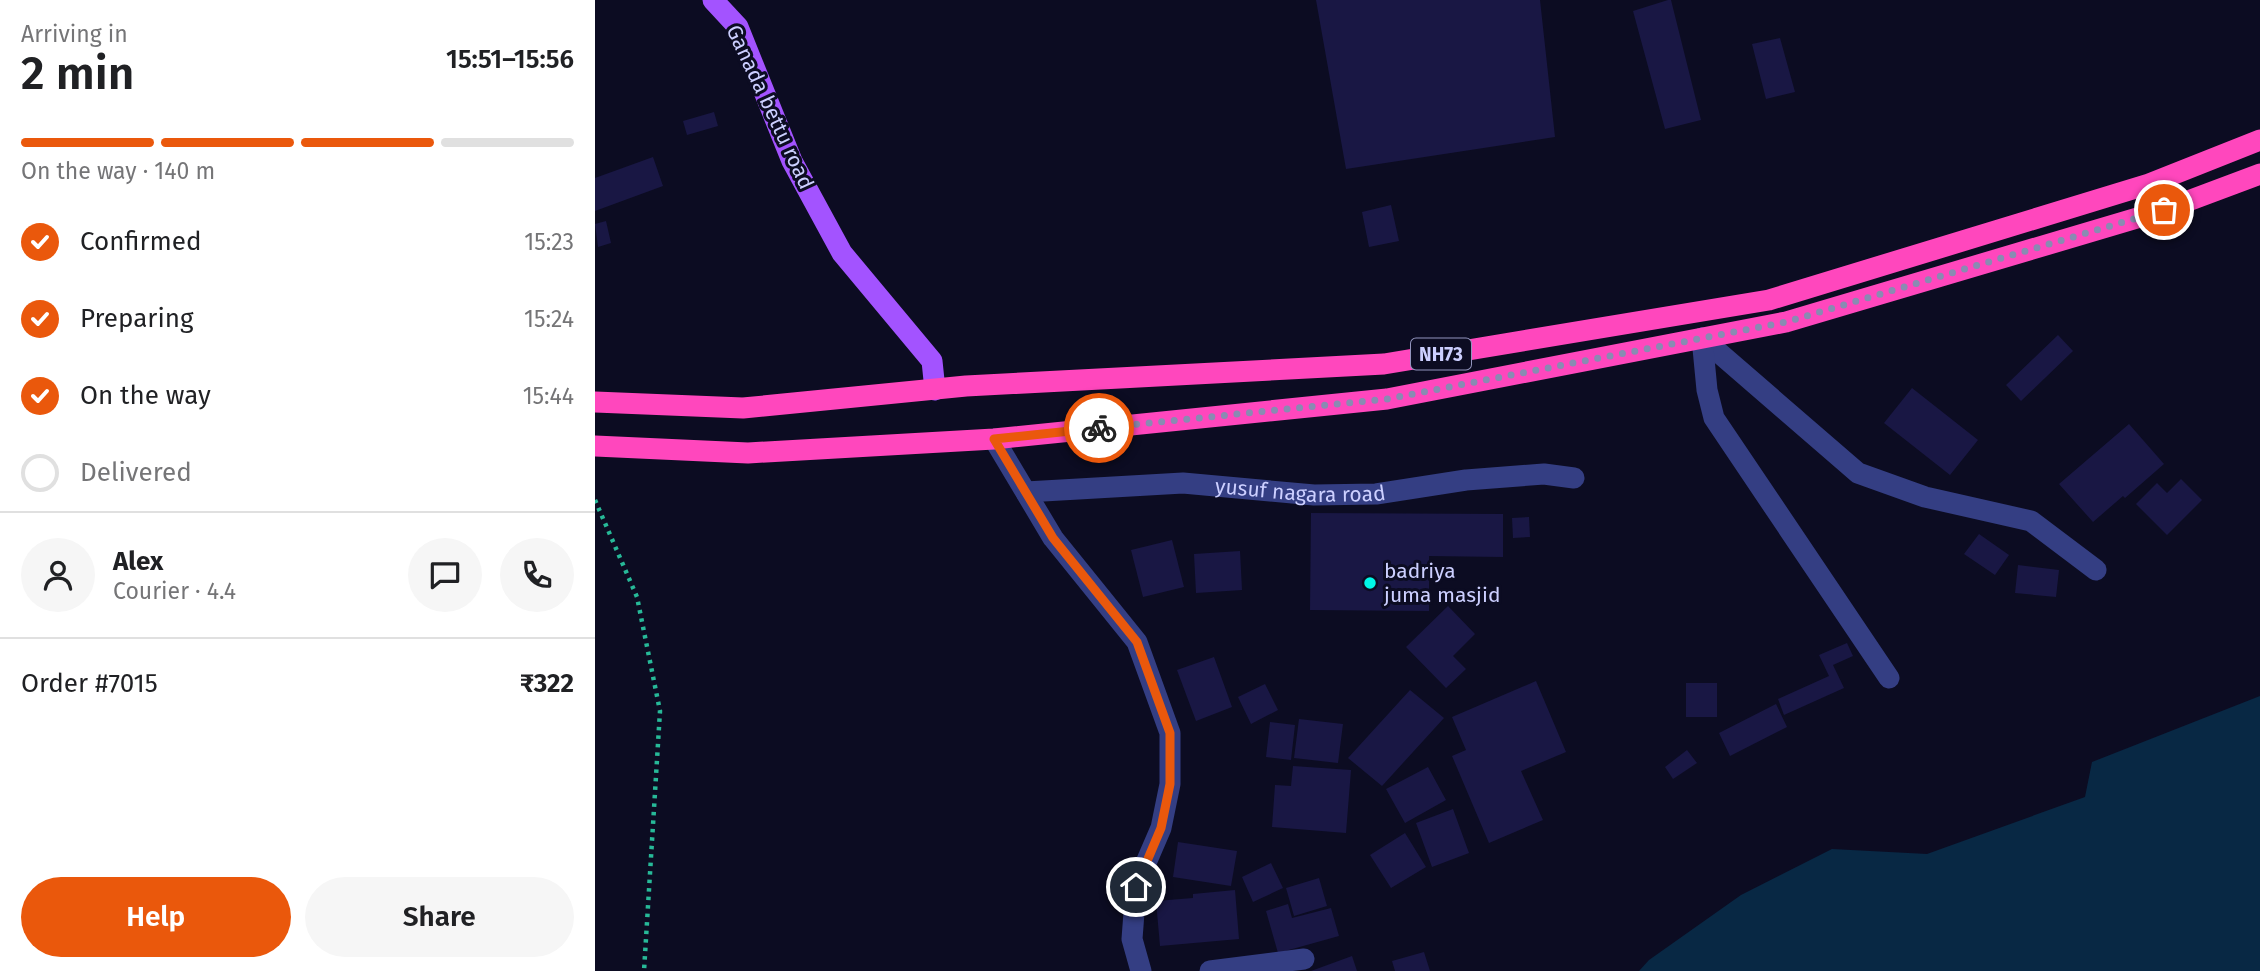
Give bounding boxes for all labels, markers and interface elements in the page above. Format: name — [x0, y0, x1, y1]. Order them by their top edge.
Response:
text: Arriving in — [21, 20, 128, 48]
street label: Ganada bettu road — [721, 21, 819, 193]
text: 15:51–15:56 — [446, 44, 574, 75]
text: 2 min — [21, 46, 134, 101]
text: On the way · 140 m — [21, 157, 215, 185]
pin — [2134, 180, 2194, 240]
icon: bag — [2145, 191, 2183, 229]
icon: check — [21, 223, 59, 261]
text: Confirmed — [80, 226, 201, 257]
text: 15:23 — [524, 228, 574, 256]
icon: check — [21, 300, 59, 338]
text: Preparing — [80, 303, 193, 334]
text: 15:24 — [524, 305, 574, 333]
road number: NH73 — [1411, 338, 1471, 370]
icon: check — [21, 377, 59, 415]
text: On the way — [80, 380, 211, 411]
text: 15:44 — [523, 382, 574, 410]
courier — [1064, 393, 1134, 463]
icon: bike — [1080, 409, 1118, 447]
text: Delivered — [80, 457, 192, 488]
street label: yusuf nagara road — [1214, 473, 1387, 508]
button: person — [21, 538, 95, 612]
button: chat — [408, 538, 482, 612]
button: phone — [500, 538, 574, 612]
text: Alex — [113, 546, 163, 577]
place label: badriya juma masjid — [1383, 558, 1500, 608]
marker: badriya juma masjid — [1362, 575, 1378, 591]
text: Courier · 4.4 — [113, 577, 236, 605]
text: Order #7015 — [21, 668, 158, 699]
text: ₹322 — [520, 668, 574, 699]
pin — [1106, 857, 1166, 917]
icon: home — [1117, 868, 1155, 906]
button: Help — [21, 877, 291, 957]
button: Share — [305, 877, 574, 957]

